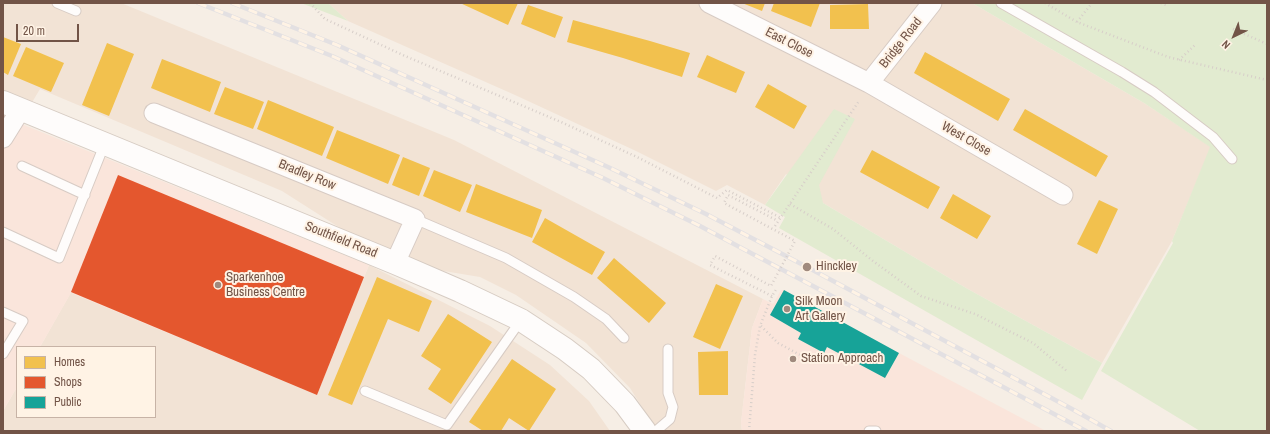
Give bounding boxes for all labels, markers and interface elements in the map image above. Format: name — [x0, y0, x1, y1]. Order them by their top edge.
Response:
street label: Bridge Road — [876, 15, 926, 71]
scale bar — [18, 16, 81, 42]
north arrow — [1214, 16, 1254, 56]
text: 20 m — [23, 23, 45, 39]
street label: East Close — [762, 24, 816, 62]
text: N — [1219, 37, 1233, 52]
street label: West Close — [939, 119, 993, 159]
street label: Bradley Row — [276, 156, 338, 194]
street label: Southfield Road — [303, 218, 379, 262]
place label: Hinckley — [816, 259, 857, 275]
marker: Hinckley — [801, 261, 813, 273]
place label: Sparkenhoe Business Centre — [226, 270, 305, 301]
marker: Sparkenhoe Business Centre — [213, 280, 223, 290]
place label: Silk Moon Art Gallery — [795, 294, 845, 325]
marker: Silk Moon Art Gallery — [782, 304, 792, 314]
legend — [16, 346, 156, 418]
place label: Station Approach — [801, 351, 883, 367]
text: Homes — [54, 354, 85, 370]
marker: Station Approach — [788, 354, 798, 364]
text: Shops — [54, 374, 82, 390]
text: Public — [54, 394, 81, 410]

